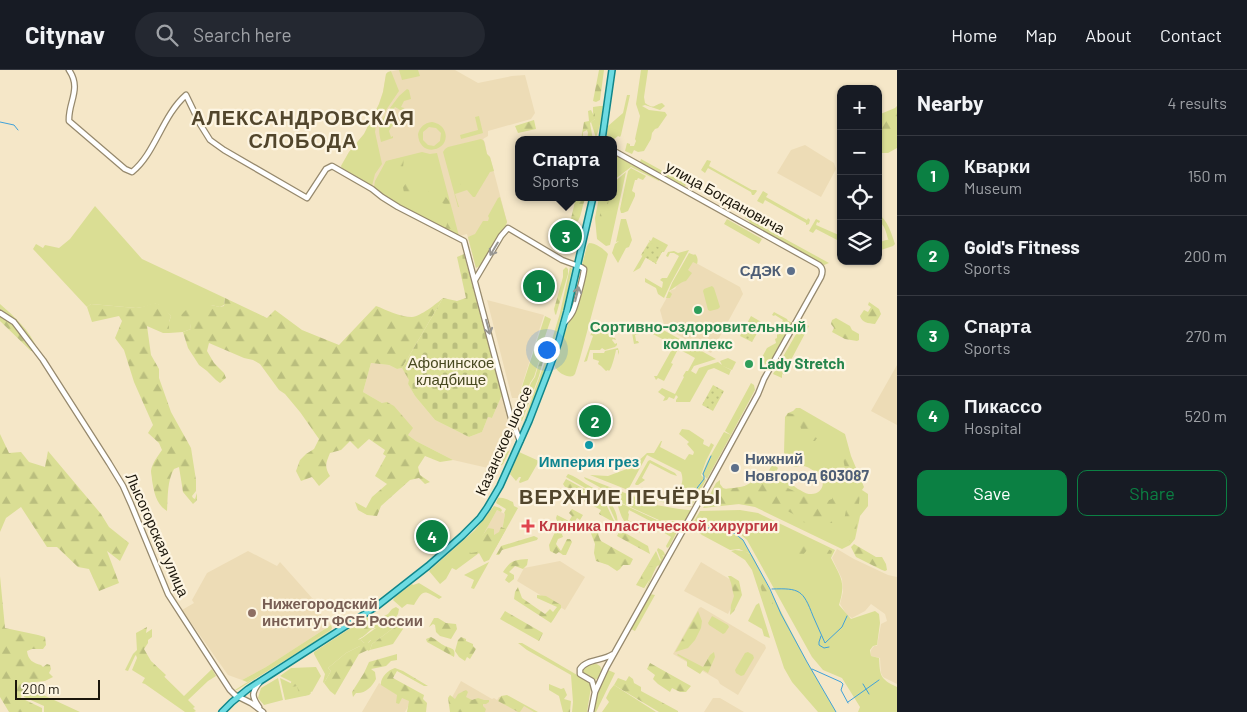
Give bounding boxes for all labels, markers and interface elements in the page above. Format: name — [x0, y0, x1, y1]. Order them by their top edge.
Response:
search box — [135, 12, 485, 57]
text: Citynav — [25, 20, 105, 49]
icon: search — [153, 21, 181, 49]
text: Search here — [193, 23, 292, 46]
text: Home — [951, 24, 997, 46]
text: Map — [1025, 24, 1057, 46]
text: About — [1085, 24, 1132, 46]
text: Contact — [1160, 24, 1222, 46]
map controls — [837, 85, 882, 265]
button: + — [837, 85, 882, 130]
text: Nearby — [917, 90, 983, 115]
text: 4 results — [1167, 93, 1227, 112]
district label: АЛЕКСАНДРОВСКАЯ СЛОБОДА — [191, 105, 415, 152]
button: − — [837, 130, 882, 175]
popup — [515, 136, 617, 201]
text: Спарта — [533, 147, 600, 170]
text: Кварки — [964, 154, 1030, 177]
street label: улица Богдановича — [663, 157, 789, 238]
text: 1 — [930, 166, 936, 185]
text: 150 m — [1188, 166, 1227, 185]
text: Sports — [533, 171, 579, 190]
button: locate — [837, 175, 882, 220]
text: Museum — [964, 178, 1022, 197]
pin: 3 — [550, 217, 582, 255]
button: layers — [837, 220, 882, 265]
text: Gold's Fitness — [964, 235, 1080, 258]
one-way arrow — [488, 241, 498, 255]
text: 2 — [929, 246, 937, 265]
text: 200 m — [1184, 246, 1227, 265]
text: Sports — [964, 258, 1010, 277]
place label: СДЭК — [740, 261, 782, 279]
marker: СДЭК — [785, 265, 797, 277]
pin: 1 — [523, 267, 555, 305]
one-way arrow — [573, 287, 583, 303]
marker: Сортивно-оздоровительный комплекс — [692, 304, 704, 316]
text: Спарта — [964, 314, 1031, 337]
place label: Сортивно-оздоровительный комплекс — [590, 317, 806, 352]
one-way arrow — [484, 319, 493, 335]
text: 3 — [929, 326, 937, 345]
text: 270 m — [1185, 326, 1227, 345]
your location — [534, 337, 560, 363]
text: Sports — [964, 338, 1010, 357]
park label: Афонинское кладбище — [408, 353, 494, 388]
place label: Lady Stretch — [759, 354, 845, 372]
marker: Lady Stretch — [743, 358, 755, 370]
street label: Казанское шоссе — [471, 383, 535, 498]
text: Пикассо — [964, 394, 1042, 417]
pin: 2 — [579, 402, 611, 440]
text: 4 — [928, 406, 938, 425]
text: 520 m — [1185, 406, 1227, 425]
text: Hospital — [964, 418, 1021, 437]
marker: Империя грез — [583, 439, 595, 451]
place label: Нижний Новгород 603087 — [745, 449, 869, 484]
place label: Империя грез — [539, 452, 639, 470]
marker: Нижний Новгород 603087 — [729, 462, 741, 474]
street label: Лысогорская улица — [123, 470, 194, 600]
button: Save — [917, 470, 1067, 516]
button: Share — [1077, 470, 1227, 516]
district label: ВЕРХНИЕ ПЕЧЁРЫ — [519, 484, 721, 508]
place label: Клиника пластической хирургии — [539, 516, 778, 534]
pin: 4 — [416, 517, 448, 555]
marker: Клиника пластической хирургии — [521, 519, 535, 533]
place label: Нижегородский институт ФСБ России — [262, 594, 423, 629]
marker: Нижегородский институт ФСБ России — [246, 607, 258, 619]
scale bar — [15, 677, 100, 700]
text: 200 m — [22, 680, 60, 697]

